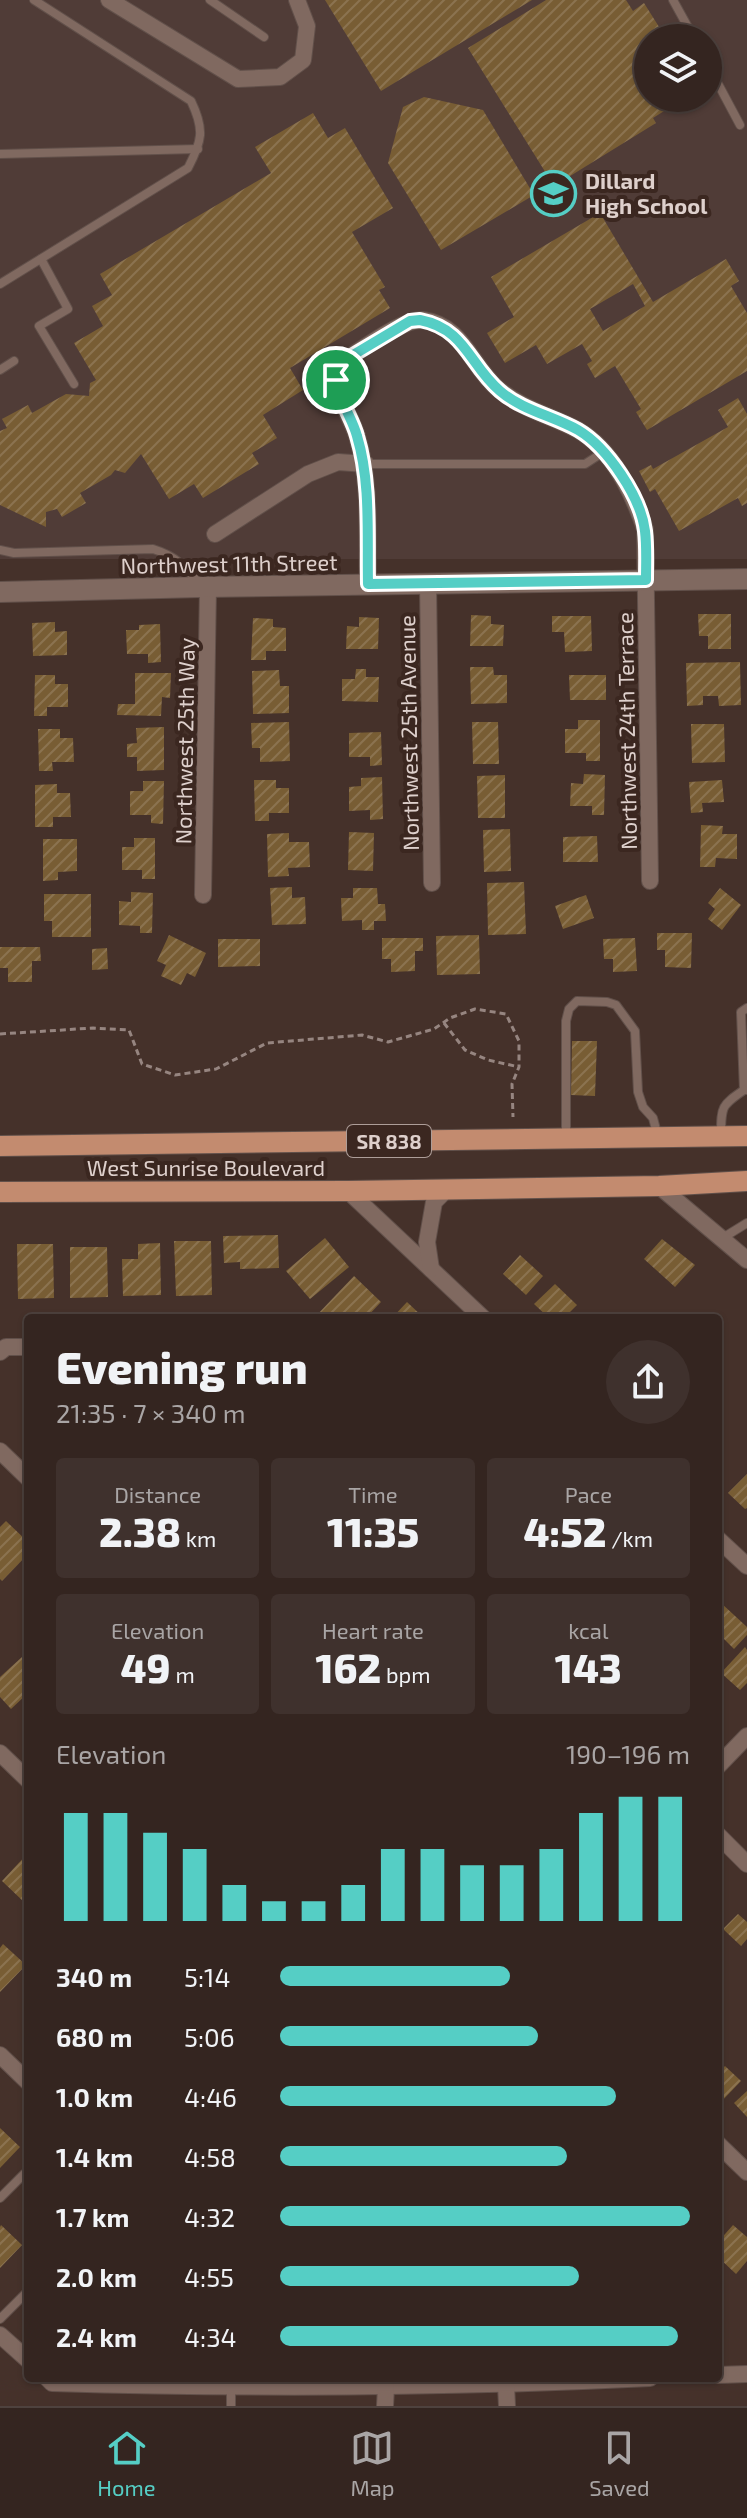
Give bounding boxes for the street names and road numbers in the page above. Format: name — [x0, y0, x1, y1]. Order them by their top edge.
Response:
street label: Northwest 11th Street — [120, 548, 338, 578]
street label: Northwest 24th Terrace — [611, 612, 641, 850]
street label: Northwest 25th Avenue — [393, 615, 423, 851]
street label: Northwest 25th Way — [169, 637, 199, 845]
road number: SR 838 — [347, 1125, 431, 1157]
street label: West Sunrise Boulevard — [87, 1154, 325, 1180]

